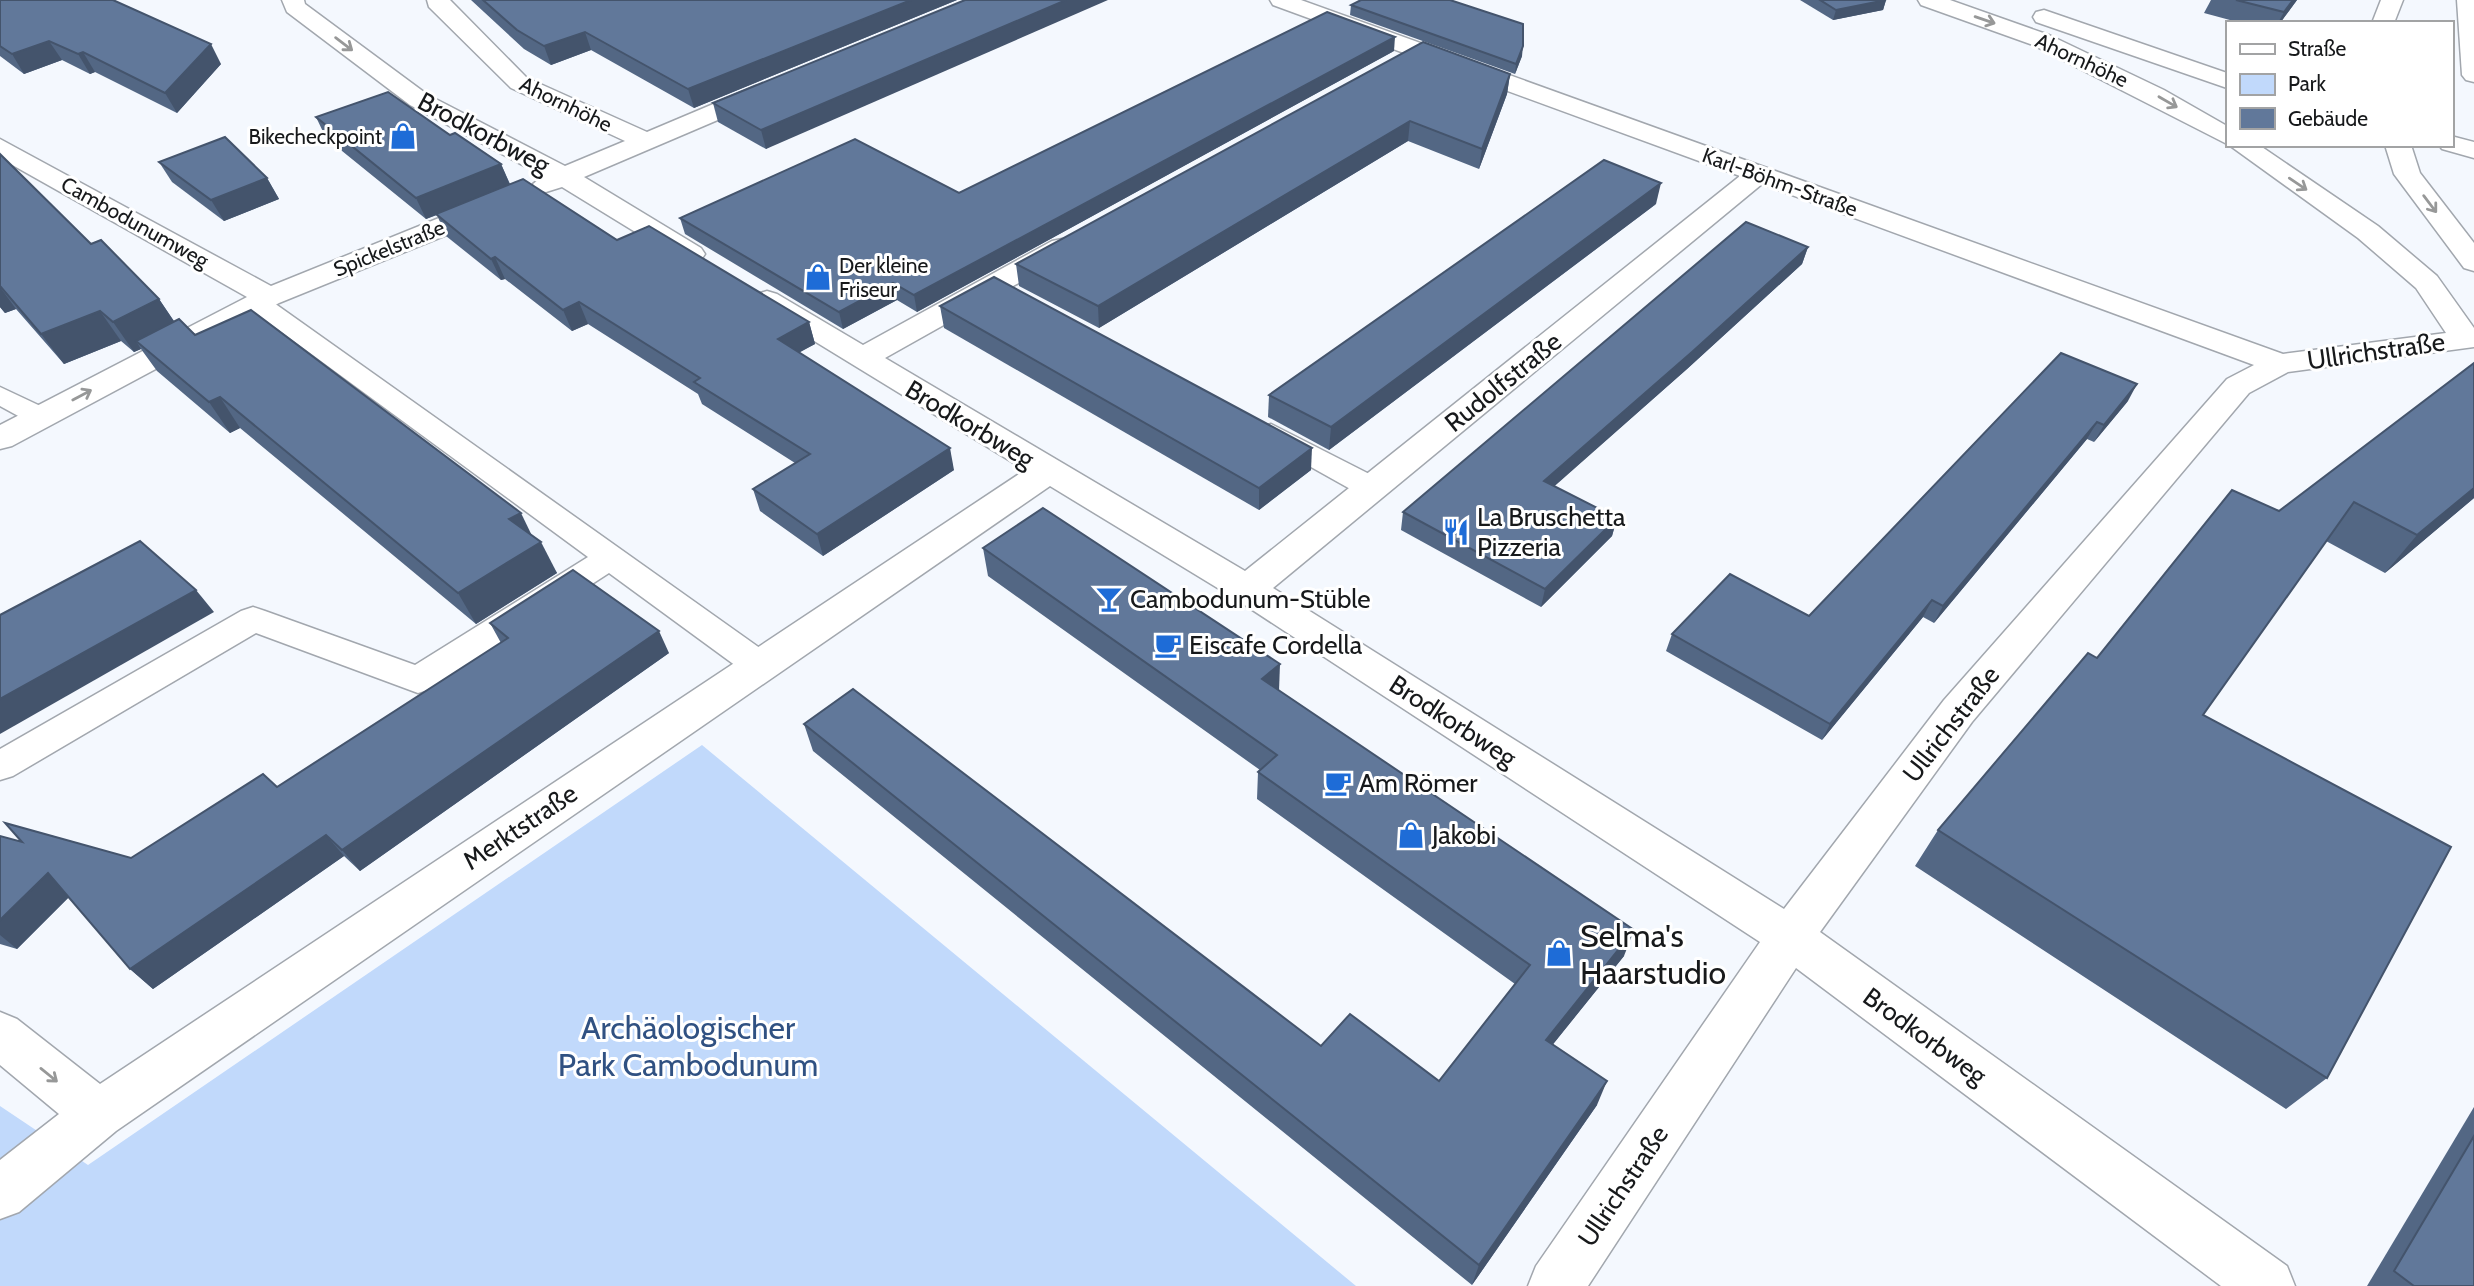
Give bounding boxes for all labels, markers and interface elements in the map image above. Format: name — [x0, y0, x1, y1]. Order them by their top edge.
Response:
one-way arrow — [1974, 15, 1996, 27]
legend — [2226, 21, 2453, 147]
street label: Ahornhöhe — [2032, 28, 2133, 92]
one-way arrow — [334, 36, 352, 51]
text: Straße — [2288, 36, 2347, 61]
street label: Ahornhöhe — [516, 71, 616, 137]
text: Park — [2288, 71, 2326, 96]
street label: Brodkorbweg — [413, 85, 556, 182]
one-way arrow — [2158, 95, 2178, 109]
text: Gebäude — [2288, 106, 2368, 131]
shop icon: Bikecheckpoint — [388, 121, 418, 151]
place label: Bikecheckpoint — [248, 124, 382, 149]
street label: Karl-Böhm-Straße — [1699, 142, 1861, 222]
street label: Cambodunumweg — [57, 171, 214, 273]
one-way arrow — [2288, 177, 2307, 191]
one-way arrow — [2423, 194, 2438, 213]
street label: Spickelstraße — [330, 214, 448, 282]
place label: Der kleine Friseur — [839, 253, 928, 302]
shop icon: Der kleine Friseur — [803, 262, 833, 292]
street label: Rudolfstraße — [1438, 325, 1568, 439]
street label: Ullrichstraße — [2305, 326, 2447, 376]
street label: Brodkorbweg — [900, 373, 1041, 476]
one-way arrow — [71, 388, 92, 401]
place label: La Bruschetta Pizzeria — [1477, 501, 1626, 563]
restaurant icon: La Bruschetta Pizzeria — [1441, 517, 1471, 547]
place label: Cambodunum-Stüble — [1130, 583, 1371, 615]
bar icon: Cambodunum-Stüble — [1094, 584, 1124, 614]
place label: Eiscafe Cordella — [1189, 629, 1363, 661]
cafe icon: Eiscafe Cordella — [1153, 630, 1183, 660]
street label: Ullrichstraße — [1896, 660, 2006, 788]
street label: Brodkorbweg — [1384, 668, 1523, 774]
place label: Am Römer — [1359, 767, 1478, 799]
cafe icon: Am Römer — [1323, 768, 1353, 798]
street label: Merktstraße — [457, 777, 583, 877]
place label: Jakobi — [1431, 819, 1496, 851]
shop icon: Jakobi — [1396, 820, 1426, 850]
place label: Selma's Haarstudio — [1580, 916, 1726, 992]
shop icon: Selma's Haarstudio — [1544, 938, 1574, 968]
street label: Brodkorbweg — [1857, 980, 1994, 1092]
park label: Archäologischer Park Cambodunum — [558, 1008, 818, 1084]
one-way arrow — [39, 1067, 57, 1082]
street label: Ullrichstraße — [1571, 1120, 1675, 1252]

